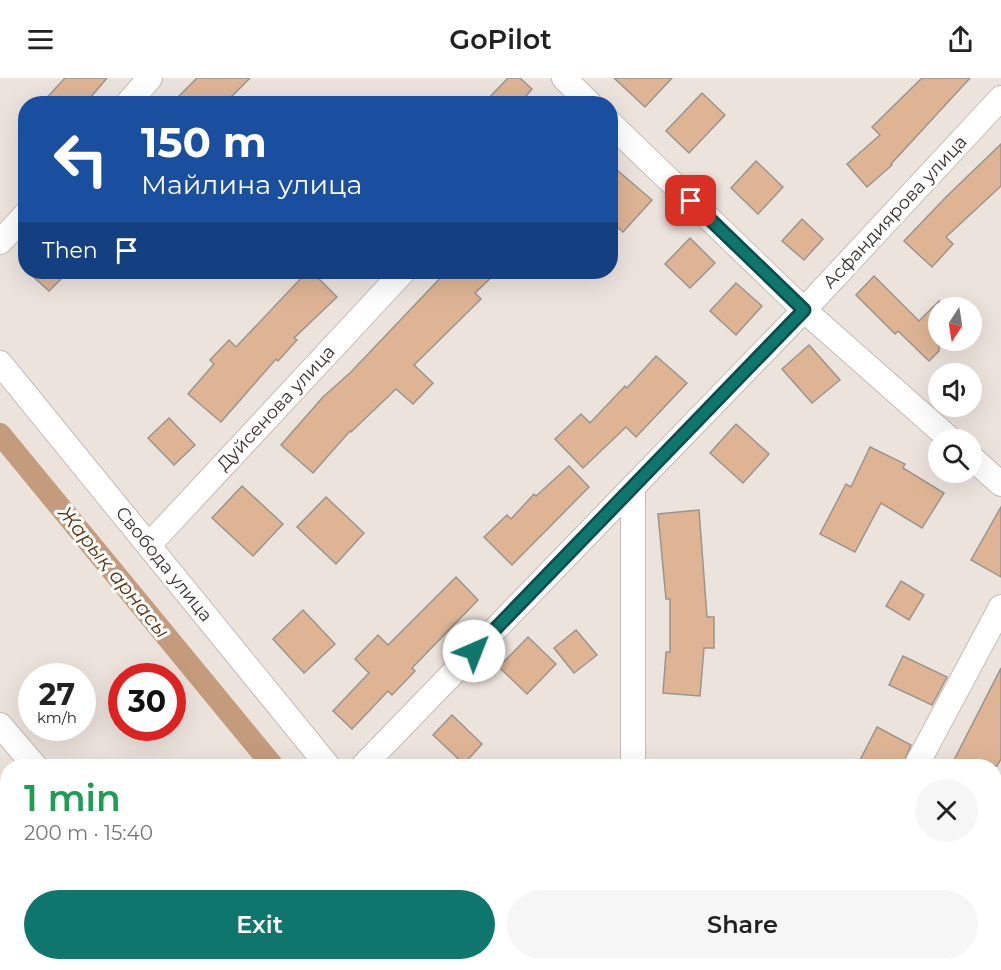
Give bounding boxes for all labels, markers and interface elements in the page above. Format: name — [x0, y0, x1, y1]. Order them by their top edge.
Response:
icon: menu — [24, 23, 57, 56]
text: GoPilot — [449, 23, 552, 56]
icon: share — [944, 23, 977, 56]
text: 150 m — [141, 116, 267, 168]
icon: left — [42, 120, 120, 198]
street label: Асфандиярова улица — [818, 131, 972, 293]
text: Майлина улица — [141, 168, 362, 201]
pin — [665, 175, 716, 226]
icon: arrive — [674, 184, 707, 217]
icon: arrive — [110, 234, 143, 267]
text: Then — [42, 237, 98, 264]
north arrow — [928, 297, 982, 351]
map controls — [928, 297, 982, 483]
street label: Дуйсенова улица — [212, 341, 340, 475]
button: sound — [928, 363, 982, 417]
button: search — [928, 429, 982, 483]
water label: Жарық арнасы — [53, 500, 175, 643]
street label: Свобода улица — [111, 502, 217, 626]
position arrow — [442, 619, 506, 683]
speed limit sign: 30 — [108, 663, 186, 741]
text: 27 — [39, 676, 75, 713]
text: km/h — [37, 708, 77, 727]
text: 1 min — [24, 776, 121, 820]
button: close — [915, 779, 978, 842]
text: 200 m · 15:40 — [24, 821, 153, 845]
button: Exit — [24, 890, 495, 959]
button: Share — [507, 890, 978, 959]

